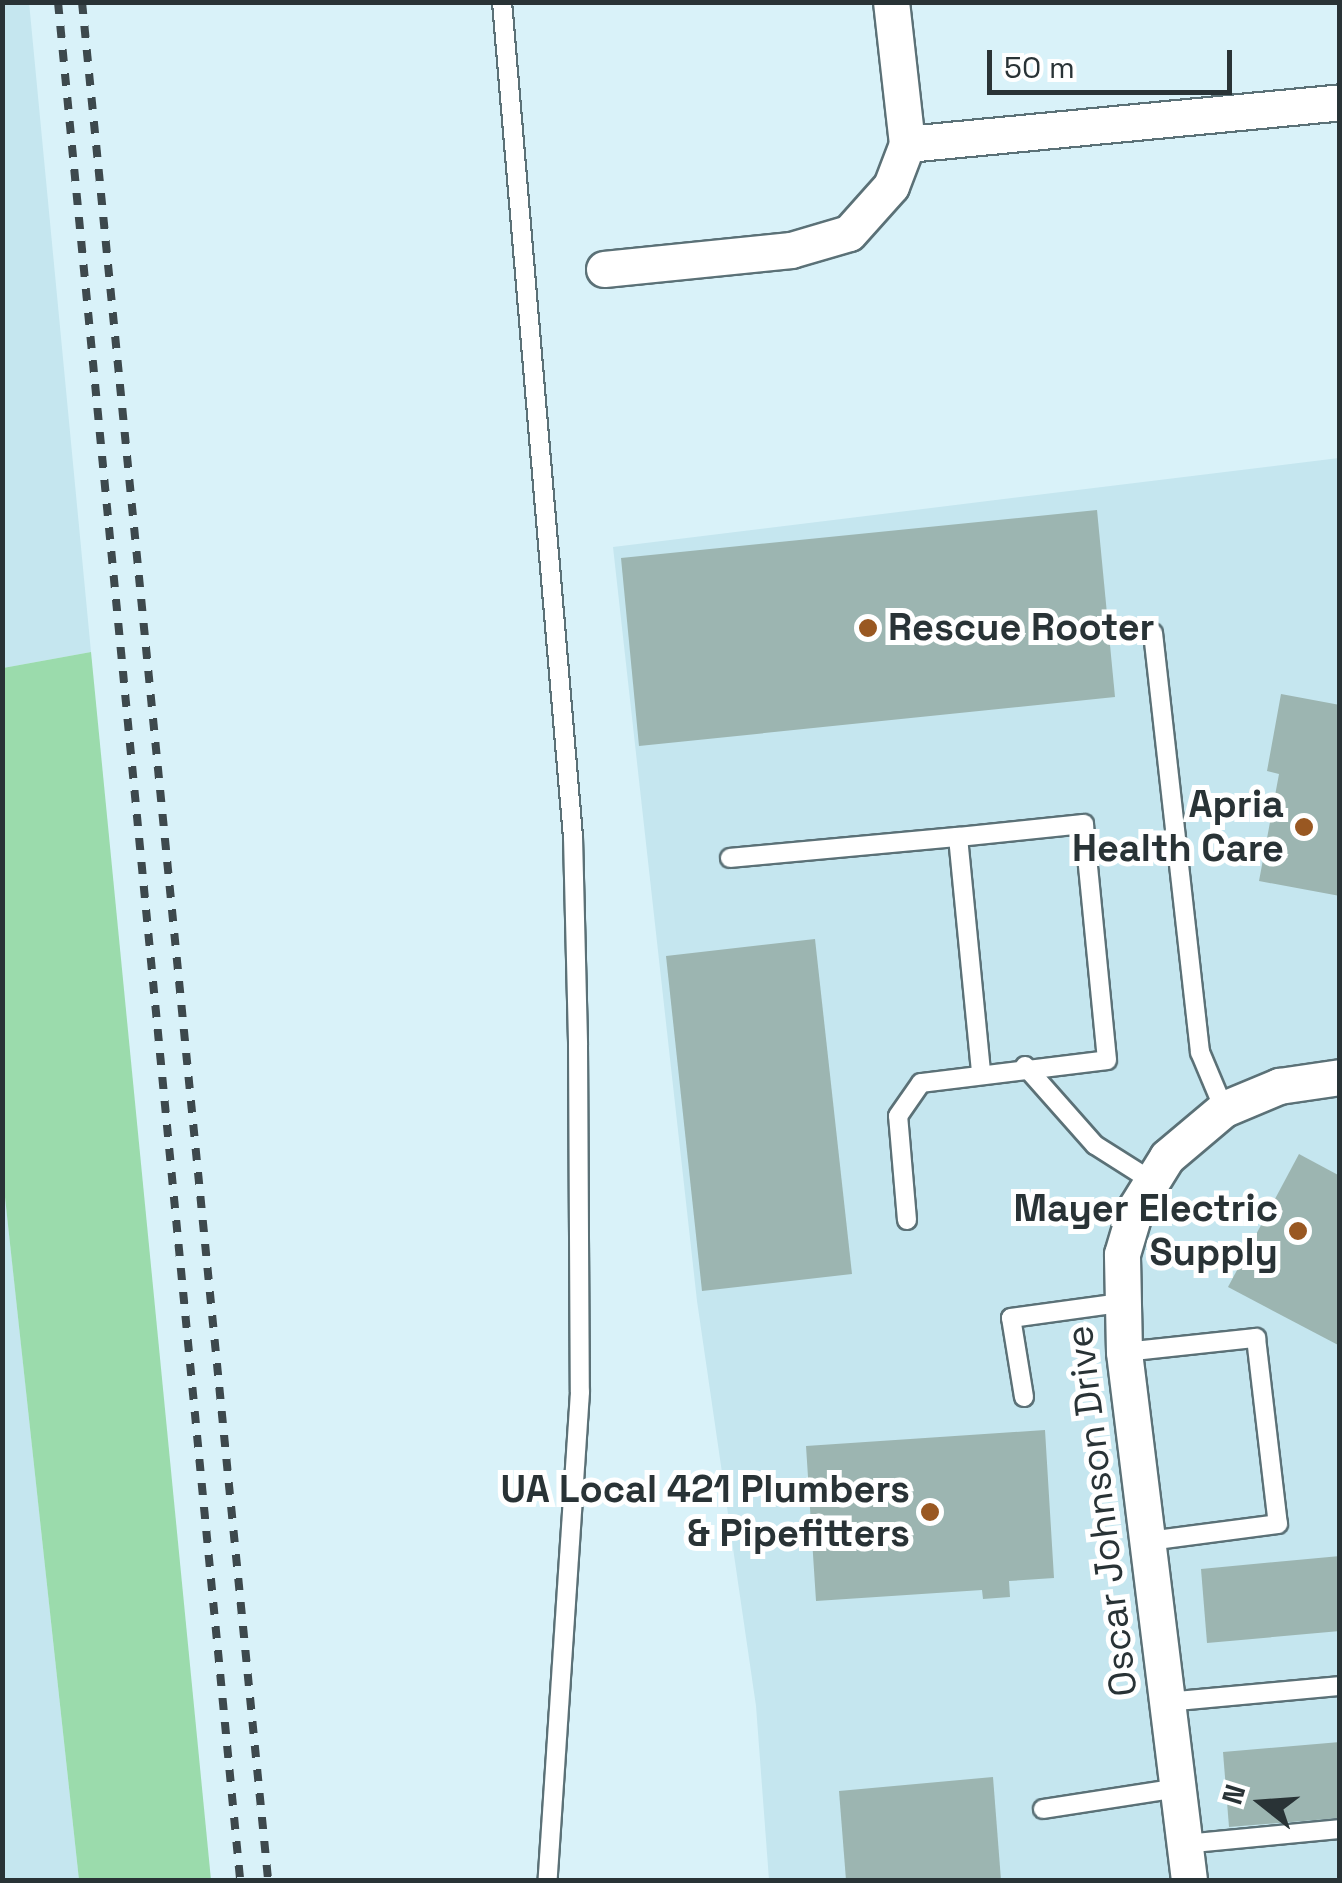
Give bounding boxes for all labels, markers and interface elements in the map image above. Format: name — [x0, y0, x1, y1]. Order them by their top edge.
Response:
scale bar — [992, 30, 1237, 92]
text: 50 m — [1004, 48, 1075, 87]
place label: Rescue Rooter — [888, 605, 1155, 651]
marker: Rescue Rooter — [857, 617, 879, 639]
place label: Apria Health Care — [1072, 782, 1284, 872]
marker: Apria Health Care — [1293, 816, 1315, 838]
place label: Mayer Electric Supply — [1014, 1186, 1278, 1276]
marker: Mayer Electric Supply — [1287, 1220, 1309, 1242]
street label: Oscar Johnson Drive — [1057, 1323, 1147, 1699]
place label: UA Local 421 Plumbers & Pipefitters — [500, 1467, 910, 1556]
marker: UA Local 421 Plumbers & Pipefitters — [919, 1501, 941, 1523]
north arrow — [1212, 1753, 1312, 1853]
text: N — [1213, 1780, 1253, 1808]

